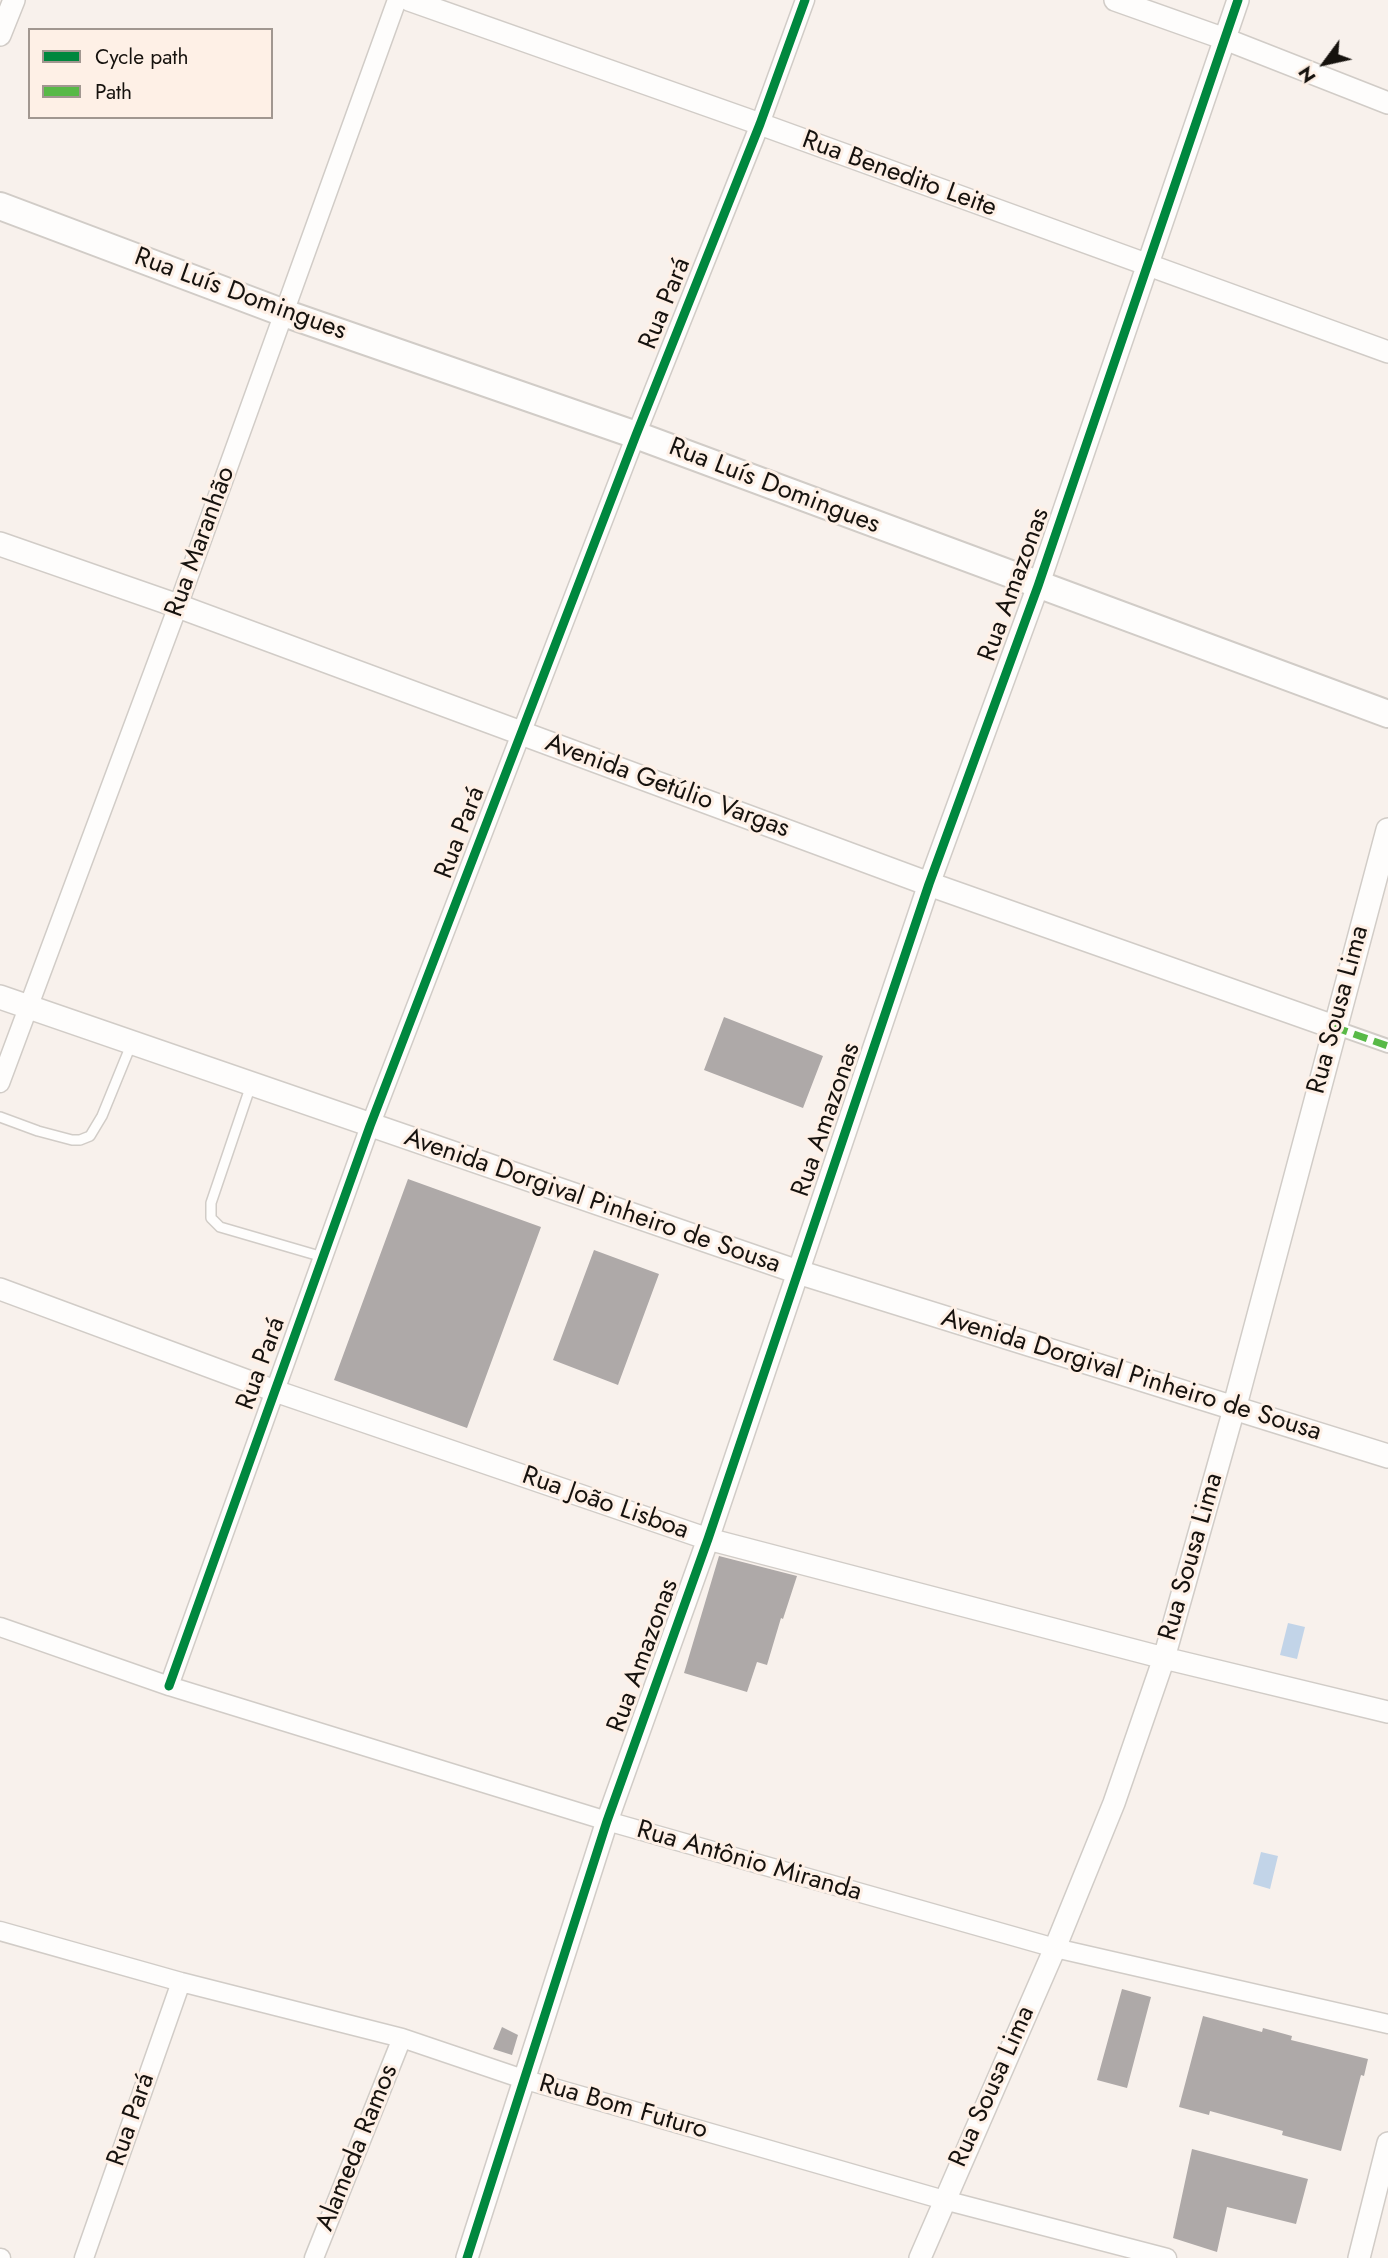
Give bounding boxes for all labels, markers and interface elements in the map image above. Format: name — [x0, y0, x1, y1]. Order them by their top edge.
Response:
legend — [28, 28, 273, 119]
north arrow — [1290, 28, 1360, 98]
text: Cycle path — [95, 42, 188, 72]
text: N — [1292, 61, 1322, 88]
text: Path — [95, 77, 132, 107]
street label: Rua Benedito Leite — [797, 125, 1001, 225]
street label: Rua Luís Domingues — [130, 242, 350, 348]
street label: Rua Pará — [634, 254, 698, 354]
street label: Rua Luís Domingues — [664, 432, 884, 542]
street label: Rua Maranhão — [159, 463, 243, 621]
street label: Rua Amazonas — [973, 504, 1057, 666]
street label: Avenida Getúlio Vargas — [541, 728, 793, 846]
street label: Rua Pará — [429, 783, 493, 883]
street label: Rua Sousa Lima — [1302, 923, 1376, 1097]
street label: Rua Amazonas — [786, 1039, 868, 1201]
street label: Avenida Dorgival Pinheiro de Sousa — [400, 1123, 784, 1281]
street label: Avenida Dorgival Pinheiro de Sousa — [937, 1303, 1325, 1449]
street label: Rua Pará — [231, 1314, 293, 1414]
street label: Rua João Lisboa — [518, 1461, 692, 1547]
street label: Rua Sousa Lima — [1153, 1470, 1231, 1644]
street label: Rua Amazonas — [602, 1575, 686, 1737]
street label: Rua Antônio Miranda — [633, 1815, 865, 1909]
street label: Rua Sousa Lima — [944, 2002, 1042, 2172]
street label: Alameda Ramos — [310, 2060, 406, 2236]
street label: Rua Bom Futuro — [535, 2069, 711, 2147]
street label: Rua Pará — [102, 2070, 162, 2170]

